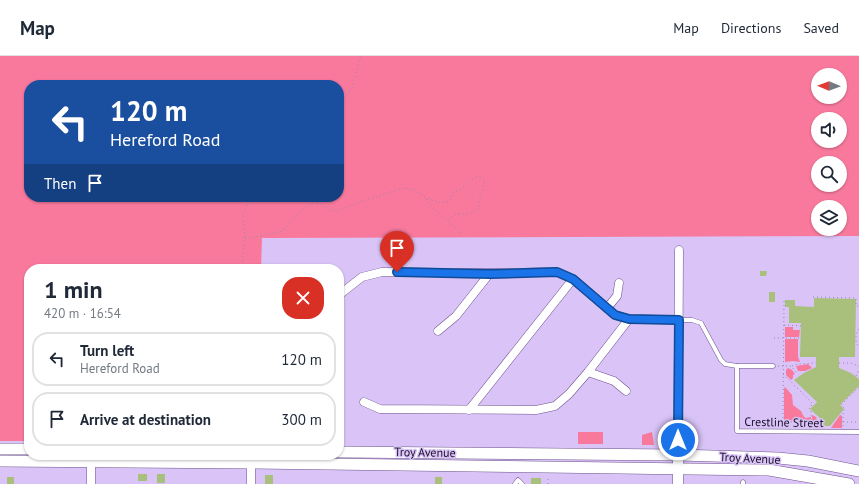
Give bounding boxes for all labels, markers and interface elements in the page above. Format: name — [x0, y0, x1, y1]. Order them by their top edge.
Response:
text: Map — [20, 16, 55, 40]
text: Map — [673, 19, 699, 37]
text: Directions — [721, 19, 781, 37]
text: Saved — [803, 19, 839, 37]
north arrow — [811, 68, 847, 104]
map controls — [811, 68, 847, 236]
text: 120 m — [110, 92, 187, 129]
icon: left — [44, 96, 96, 148]
button: sound — [811, 112, 847, 148]
text: Hereford Road — [110, 128, 220, 151]
button: search — [811, 156, 847, 192]
icon: arrive — [84, 172, 106, 194]
text: Then — [44, 174, 76, 193]
button: layers — [811, 200, 847, 236]
pin — [380, 231, 414, 272]
icon: arrive — [386, 237, 408, 259]
text: 1 min — [44, 274, 103, 305]
button: close — [282, 277, 324, 319]
text: 420 m · 16:54 — [44, 305, 121, 322]
text: Turn left — [80, 341, 134, 360]
icon: left — [46, 348, 68, 370]
text: 120 m — [281, 350, 322, 369]
text: Hereford Road — [80, 360, 160, 377]
icon: arrive — [46, 408, 68, 430]
text: Arrive at destination — [80, 410, 211, 429]
text: 300 m — [281, 410, 322, 429]
street label: Crestline Street — [744, 414, 824, 430]
position arrow — [657, 419, 699, 461]
street label: Troy Avenue — [394, 444, 456, 460]
street label: Troy Avenue — [719, 449, 781, 467]

